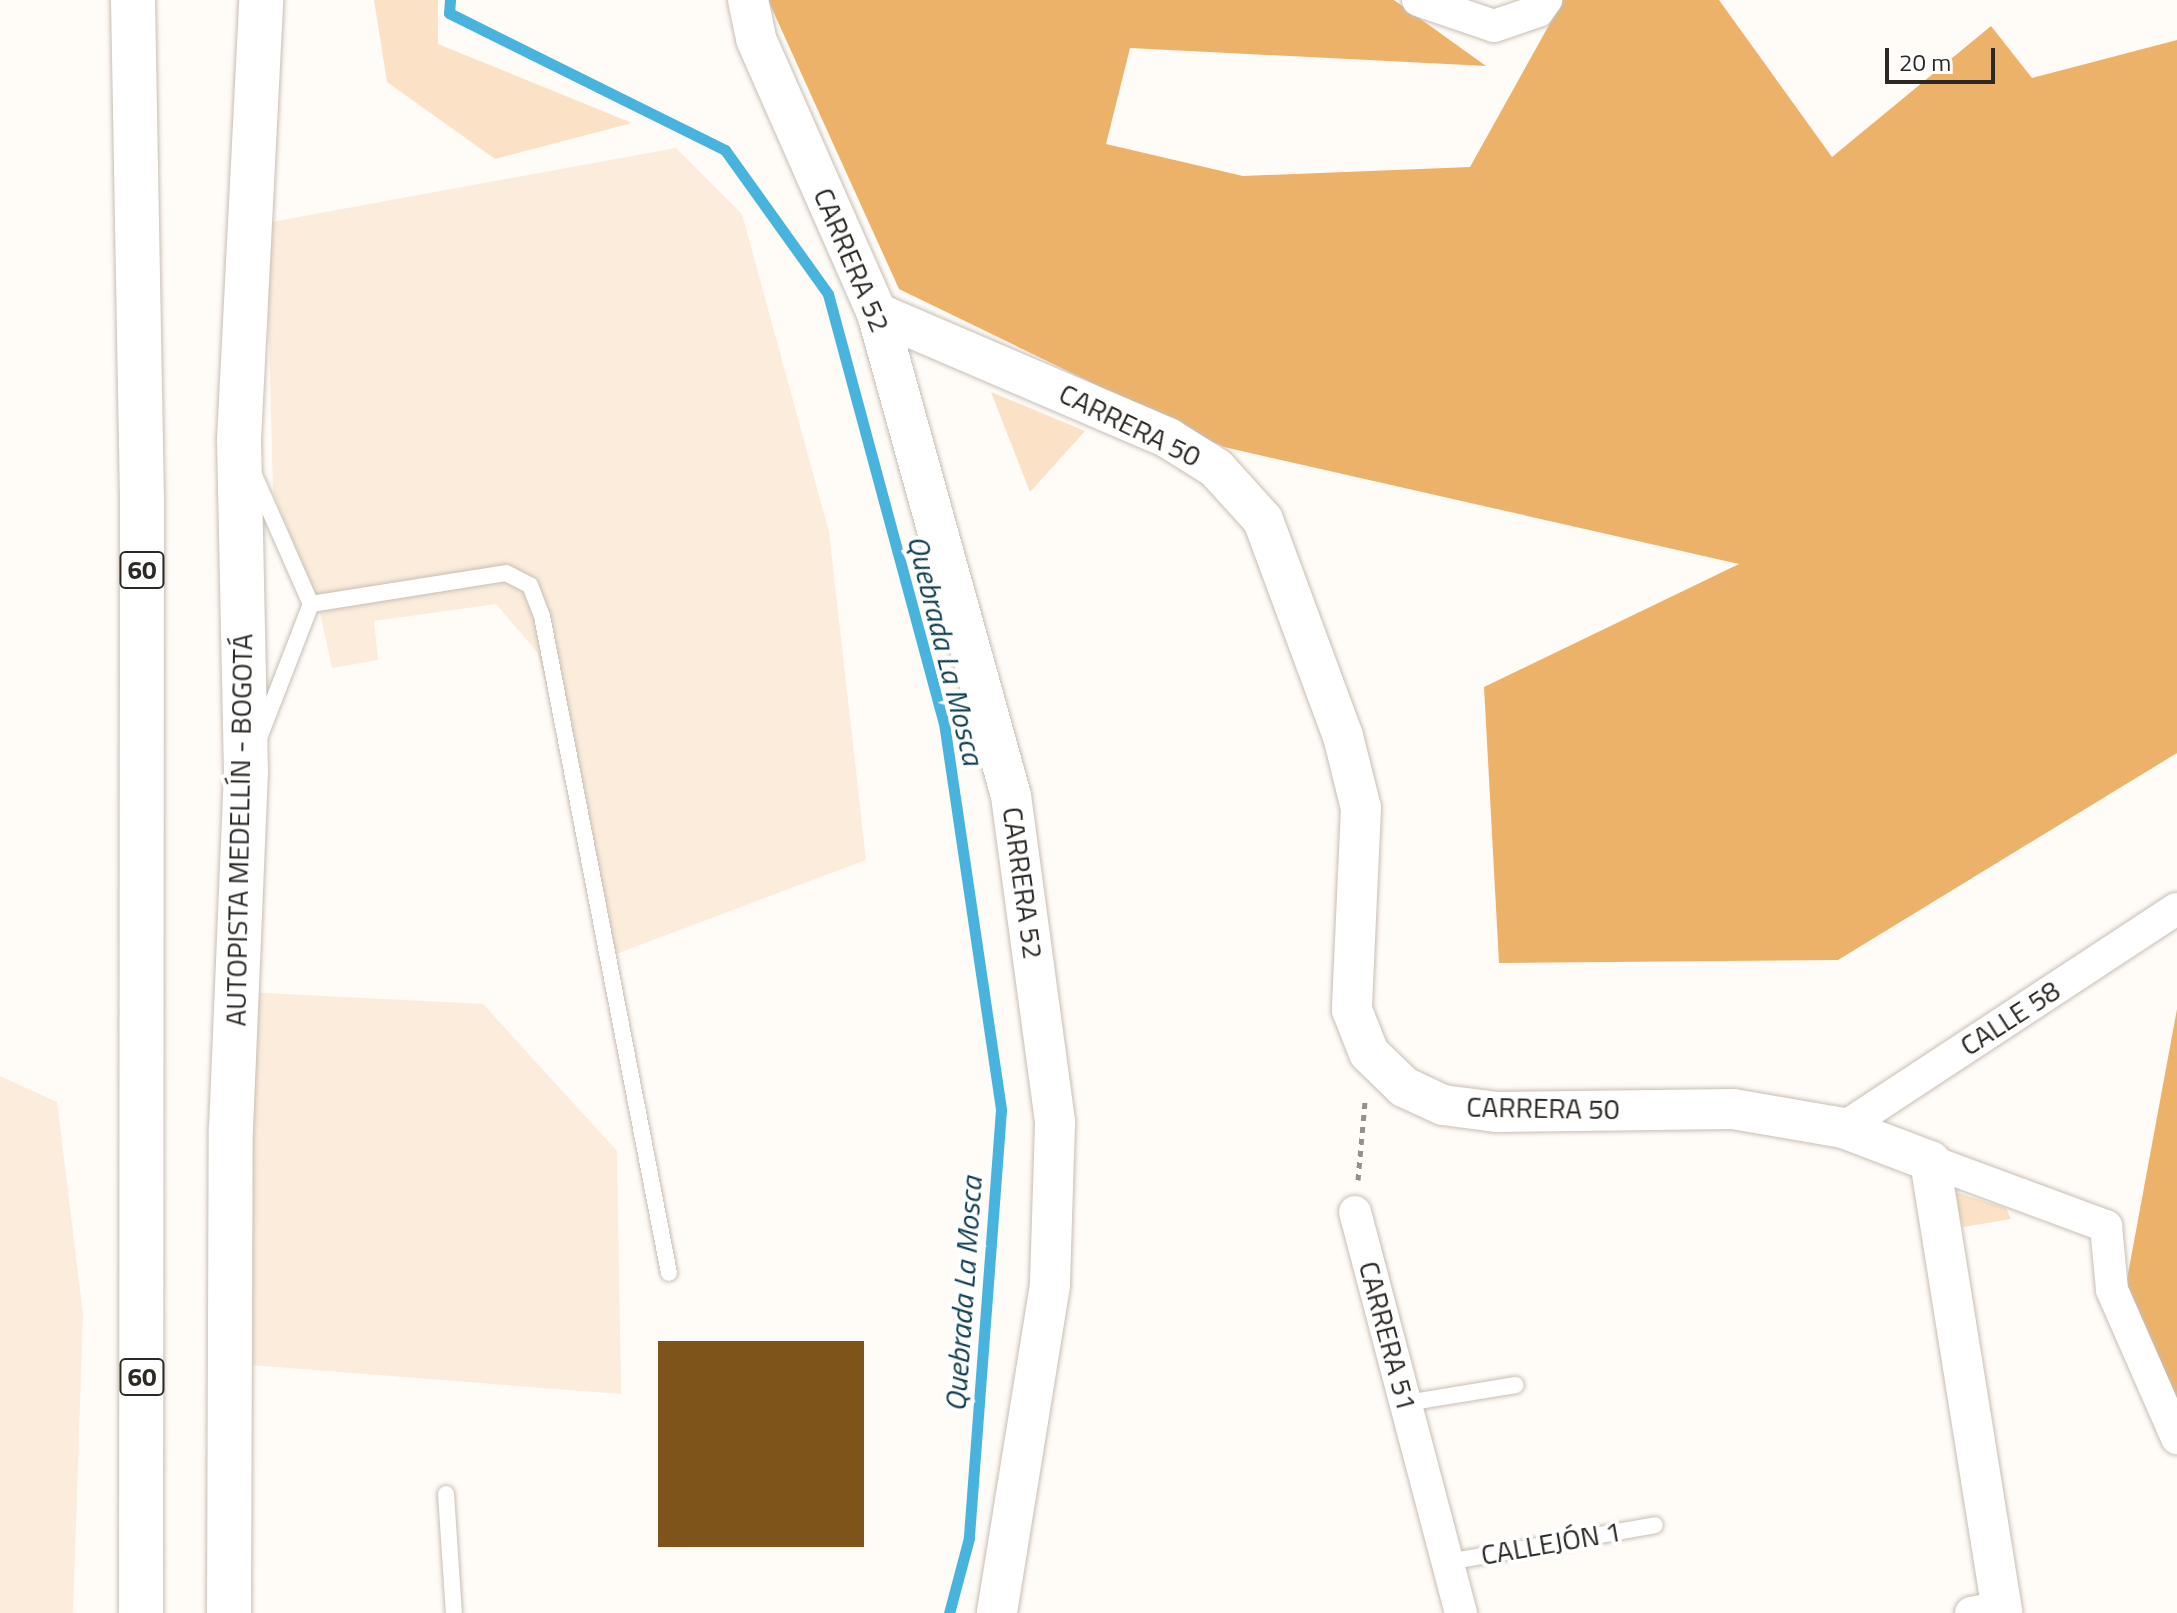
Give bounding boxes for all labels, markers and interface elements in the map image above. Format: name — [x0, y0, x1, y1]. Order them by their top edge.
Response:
scale bar — [1889, 32, 1999, 82]
text: 20 m — [1899, 44, 1951, 80]
street label: CARRERA 52 — [807, 183, 897, 337]
street label: CARRERA 50 — [1054, 376, 1206, 474]
water label: Quebrada La Mosca — [900, 531, 992, 769]
road number: 60 — [118, 548, 166, 592]
street label: AUTOPISTA MEDELLÍN - BOGOTÁ — [219, 633, 259, 1027]
street label: CARRERA 52 — [996, 805, 1050, 961]
street label: CALLE 58 — [1954, 973, 2066, 1063]
street label: CARRERA 50 — [1466, 1090, 1620, 1126]
water label: Quebrada La Mosca — [937, 1175, 989, 1413]
street label: CARRERA 51 — [1352, 1258, 1424, 1414]
road number: 60 — [118, 1355, 166, 1399]
street label: CALLEJÓN 1 — [1478, 1514, 1624, 1572]

